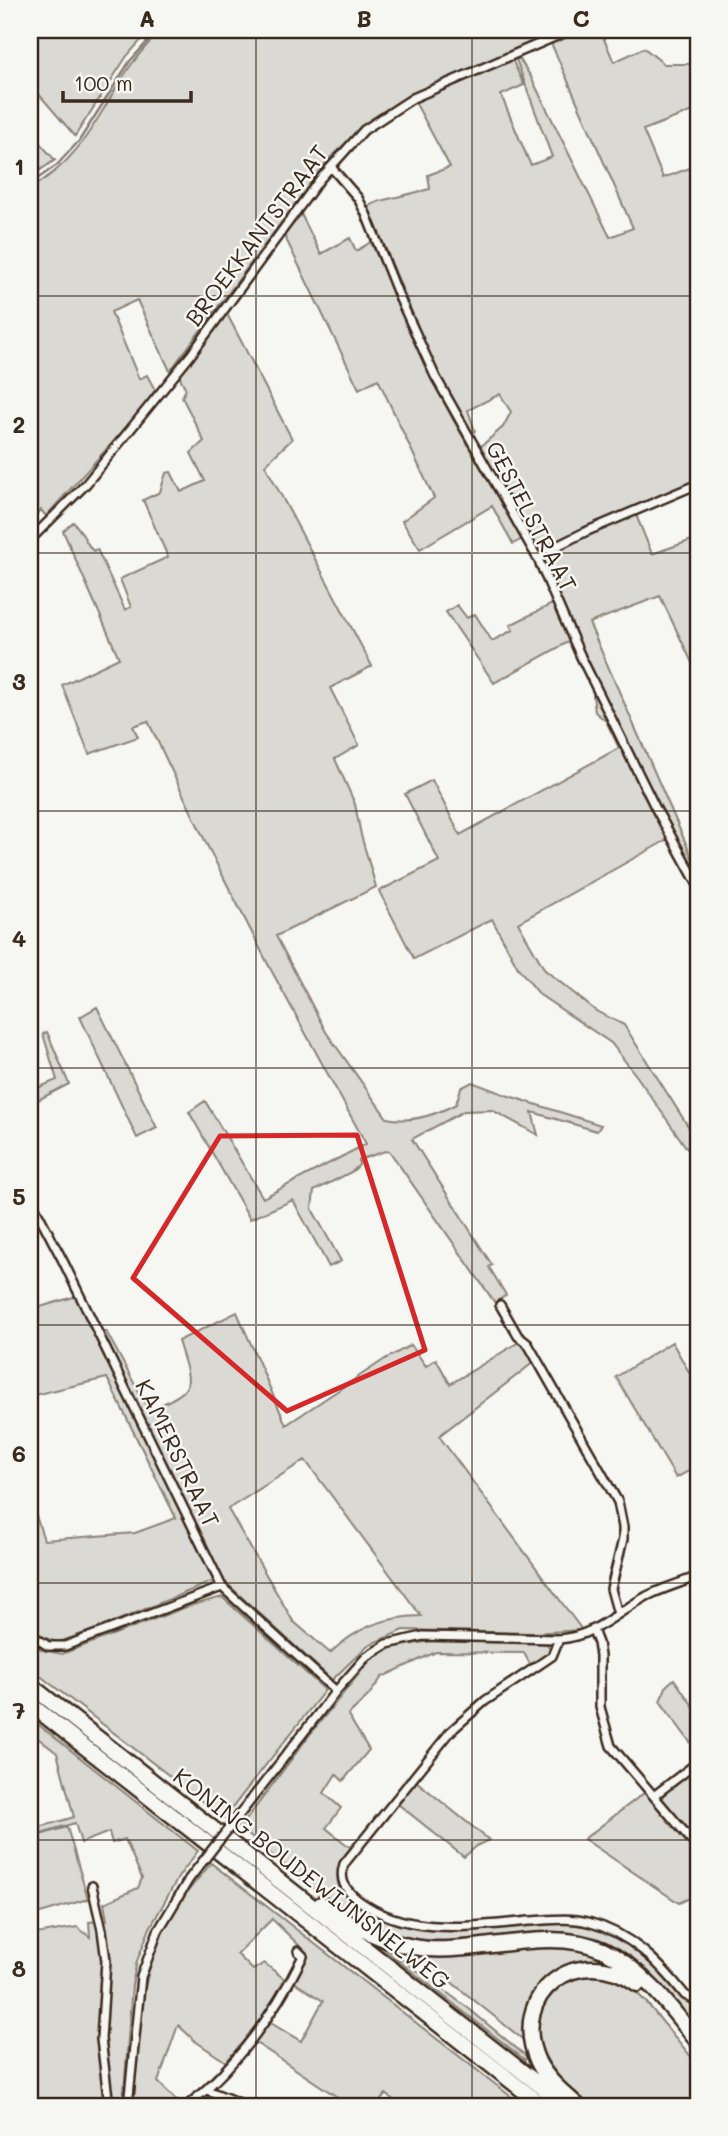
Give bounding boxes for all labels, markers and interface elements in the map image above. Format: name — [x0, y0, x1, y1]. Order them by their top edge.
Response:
text: A — [139, 3, 155, 33]
text: B — [356, 3, 372, 33]
text: C — [572, 3, 590, 33]
scale bar — [63, 60, 191, 104]
text: 100 m — [74, 69, 133, 96]
street label: BROEKKANTSTRAAT — [178, 138, 334, 332]
text: 1 — [14, 151, 24, 181]
text: 2 — [13, 409, 25, 439]
street label: GESTELSTRAAT — [480, 435, 584, 597]
text: 3 — [12, 666, 26, 696]
text: 4 — [12, 923, 26, 953]
text: 5 — [12, 1181, 26, 1211]
street label: KAMERSTRAAT — [129, 1374, 227, 1532]
text: 6 — [12, 1438, 26, 1468]
text: 7 — [13, 1695, 26, 1725]
street label: KONING BOUDEWIJNSNELWEG — [168, 1761, 456, 1995]
text: 8 — [12, 1953, 26, 1983]

